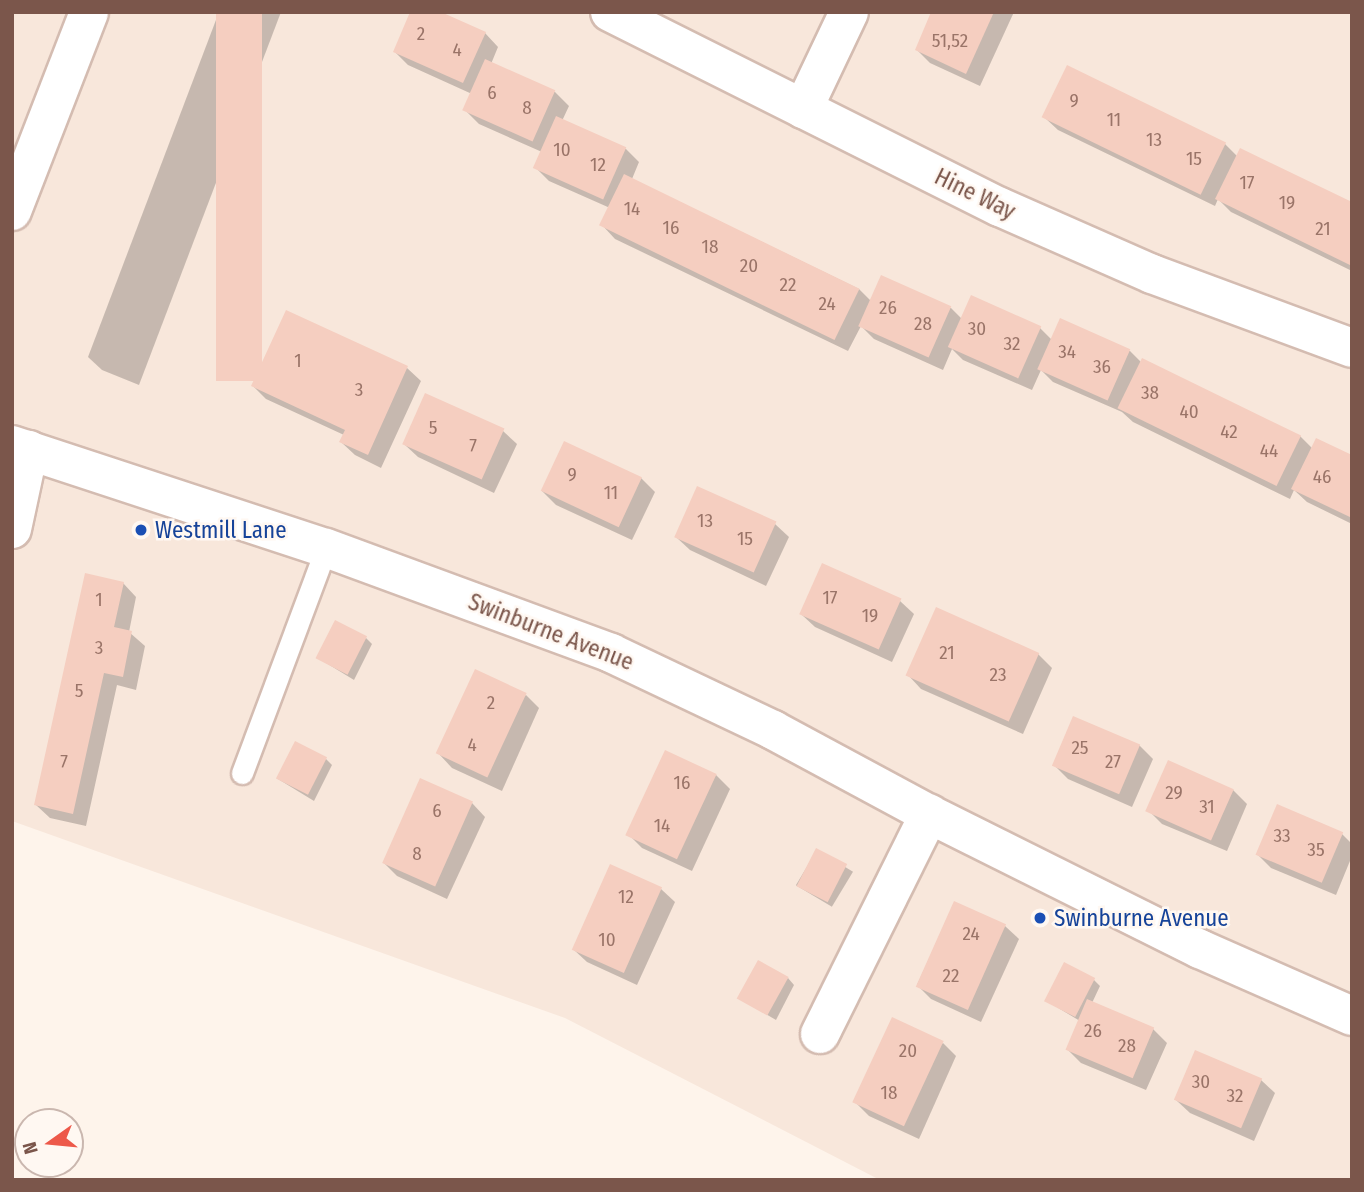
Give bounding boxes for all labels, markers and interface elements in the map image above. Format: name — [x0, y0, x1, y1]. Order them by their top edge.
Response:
house number: 2 — [417, 23, 425, 45]
house number: 51,52 — [932, 30, 968, 52]
house number: 4 — [452, 39, 462, 61]
house number: 6 — [487, 82, 497, 104]
house number: 9 — [1069, 90, 1079, 112]
house number: 8 — [522, 97, 532, 119]
house number: 11 — [1107, 109, 1121, 131]
house number: 13 — [1146, 129, 1162, 151]
house number: 10 — [553, 139, 571, 161]
house number: 15 — [1186, 148, 1202, 170]
house number: 12 — [590, 154, 606, 176]
street label: Hine Way — [930, 163, 1020, 225]
house number: 17 — [1239, 172, 1255, 194]
house number: 19 — [1279, 192, 1295, 214]
house number: 14 — [624, 198, 640, 220]
house number: 16 — [663, 217, 679, 239]
house number: 21 — [1315, 218, 1331, 240]
house number: 18 — [702, 236, 718, 258]
house number: 20 — [740, 255, 758, 277]
house number: 22 — [780, 274, 796, 296]
house number: 24 — [818, 293, 836, 315]
house number: 26 — [879, 297, 897, 319]
house number: 28 — [914, 313, 932, 335]
house number: 30 — [968, 318, 986, 340]
house number: 32 — [1004, 333, 1020, 355]
house number: 34 — [1058, 341, 1076, 363]
house number: 1 — [294, 350, 302, 372]
house number: 36 — [1093, 356, 1111, 378]
house number: 3 — [355, 379, 363, 401]
house number: 38 — [1141, 382, 1159, 404]
house number: 40 — [1179, 401, 1199, 423]
house number: 5 — [429, 417, 437, 439]
house number: 42 — [1220, 421, 1238, 443]
house number: 7 — [469, 435, 477, 457]
house number: 44 — [1260, 440, 1278, 462]
house number: 9 — [567, 464, 577, 486]
house number: 46 — [1313, 466, 1331, 488]
house number: 11 — [604, 482, 618, 504]
house number: 13 — [697, 510, 713, 532]
place label: Westmill Lane — [155, 516, 287, 544]
marker: Westmill Lane — [133, 522, 149, 538]
house number: 15 — [737, 528, 753, 550]
house number: 17 — [822, 587, 838, 609]
street label: Swinburne Avenue — [465, 588, 637, 676]
house number: 1 — [95, 589, 103, 611]
house number: 19 — [862, 605, 878, 627]
house number: 3 — [95, 637, 103, 659]
house number: 21 — [939, 642, 955, 664]
house number: 23 — [990, 664, 1006, 686]
house number: 5 — [75, 680, 83, 702]
house number: 2 — [487, 692, 495, 714]
house number: 4 — [467, 734, 477, 756]
house number: 25 — [1071, 737, 1089, 759]
house number: 7 — [60, 751, 68, 773]
house number: 27 — [1105, 751, 1121, 773]
house number: 16 — [674, 772, 690, 794]
house number: 29 — [1165, 782, 1183, 804]
house number: 31 — [1199, 796, 1215, 818]
house number: 6 — [432, 800, 442, 822]
house number: 14 — [654, 815, 670, 837]
house number: 33 — [1273, 825, 1291, 847]
house number: 35 — [1307, 839, 1325, 861]
house number: 8 — [412, 843, 422, 865]
house number: 12 — [618, 886, 634, 908]
place label: Swinburne Avenue — [1054, 904, 1229, 932]
marker: Swinburne Avenue — [1032, 910, 1048, 926]
house number: 24 — [962, 923, 980, 945]
house number: 10 — [598, 929, 616, 951]
house number: 22 — [943, 965, 959, 987]
house number: 26 — [1084, 1020, 1102, 1042]
house number: 28 — [1118, 1035, 1136, 1057]
house number: 20 — [899, 1040, 917, 1062]
house number: 30 — [1192, 1071, 1210, 1093]
house number: 18 — [881, 1082, 897, 1104]
house number: 32 — [1227, 1085, 1243, 1107]
north arrow — [14, 1108, 84, 1178]
text: N — [18, 1140, 43, 1157]

